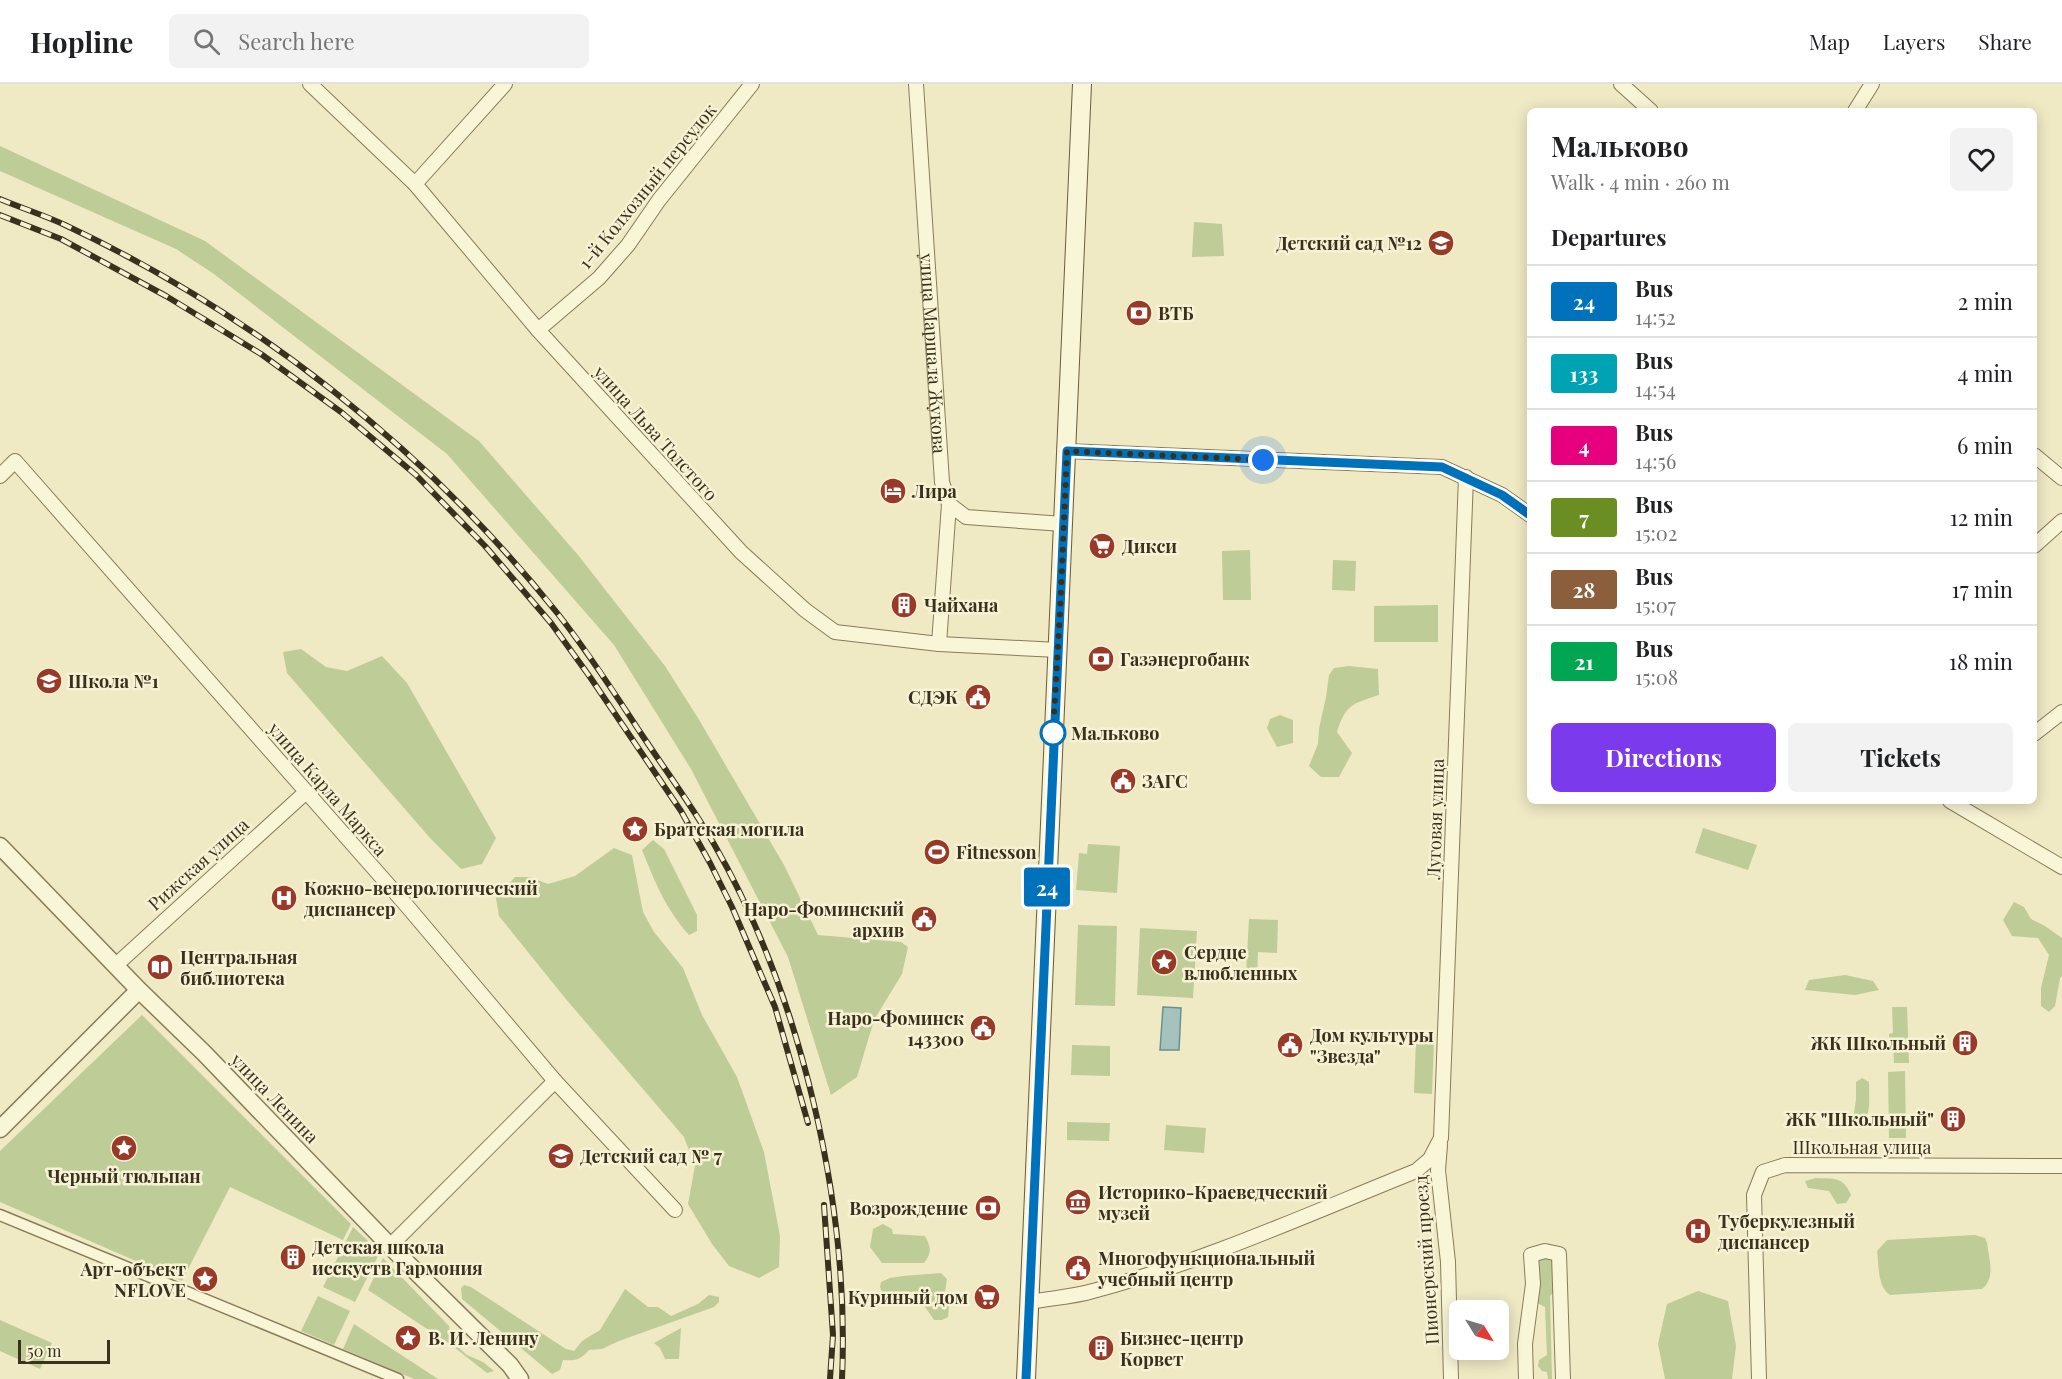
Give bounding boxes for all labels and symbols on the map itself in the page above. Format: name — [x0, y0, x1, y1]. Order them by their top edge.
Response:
street label: 1-й Колхозный переулок — [573, 98, 721, 274]
school or university icon: Детский сад №12 — [1426, 228, 1456, 258]
place label: Детский сад №12 — [1276, 231, 1422, 255]
street label: улица Маршала Жукова — [915, 252, 952, 454]
bank icon: ВТБ — [1124, 298, 1154, 328]
place label: ВТБ — [1158, 301, 1194, 325]
street label: улица Льва Толстого — [588, 360, 723, 506]
your location — [1248, 445, 1278, 475]
hotel icon: Лира — [878, 476, 908, 506]
place label: Лира — [911, 479, 958, 503]
supermarket icon: Дикси — [1087, 531, 1117, 561]
place label: Дикси — [1122, 534, 1177, 558]
building icon: Чайхана — [889, 590, 919, 620]
place label: Чайхана — [924, 593, 999, 617]
bank icon: Газэнергобанк — [1086, 644, 1116, 674]
place label: Газэнергобанк — [1120, 647, 1250, 671]
school or university icon: Школа №1 — [34, 666, 64, 696]
place label: Школа №1 — [68, 669, 159, 693]
public building icon: СДЭК — [963, 682, 993, 712]
place label: СДЭК — [908, 685, 958, 709]
street label: улица Карла Маркса — [263, 716, 393, 861]
marker: Мальково — [1040, 720, 1066, 746]
place label: Мальково — [1071, 721, 1159, 745]
street label: Луговая улица — [1421, 758, 1449, 881]
public building icon: ЗАГС — [1108, 766, 1138, 796]
place label: ЗАГС — [1142, 769, 1188, 793]
street label: Рижская улица — [143, 812, 253, 916]
place icon: Братская могила — [620, 814, 650, 844]
place label: Братская могила — [654, 817, 805, 841]
sports icon: Fitnesson — [922, 837, 952, 867]
place label: Fitnesson — [956, 840, 1037, 864]
line badge: 24 — [1020, 868, 1074, 906]
place label: Кожно-венерологический диспансер — [304, 876, 538, 921]
hospital icon: Кожно-венерологический диспансер — [269, 883, 299, 913]
place label: Наро-Фоминский архив — [744, 897, 904, 942]
public building icon: Наро-Фоминский архив — [909, 904, 939, 934]
place label: Сердце влюбленных — [1184, 940, 1298, 985]
place label: Центральная библиотека — [180, 945, 298, 990]
place icon: Сердце влюбленных — [1149, 947, 1179, 977]
library icon: Центральная библиотека — [145, 952, 175, 982]
place label: Наро-Фоминск 143300 — [827, 1006, 964, 1051]
public building icon: Наро-Фоминск 143300 — [968, 1013, 998, 1043]
place label: Дом культуры "Звезда" — [1310, 1023, 1434, 1068]
building icon: ЖК Школьный — [1950, 1028, 1980, 1058]
public building icon: Дом культуры "Звезда" — [1275, 1030, 1305, 1060]
place label: ЖК Школьный — [1809, 1031, 1946, 1055]
street label: улица Ленина — [225, 1047, 324, 1148]
building icon: ЖК "Школьный" — [1938, 1104, 1968, 1134]
place label: ЖК "Школьный" — [1784, 1107, 1934, 1131]
place icon: Черный тюльпан — [109, 1133, 139, 1163]
street label: Школьная улица — [1793, 1135, 1932, 1159]
school or university icon: Детский сад № 7 — [546, 1141, 576, 1171]
place label: Детский сад № 7 — [580, 1144, 723, 1168]
place label: Черный тюльпан — [47, 1164, 201, 1188]
street label: Пионерский проезд — [1408, 1174, 1444, 1345]
place label: Историко-Краеведческий музей — [1098, 1180, 1328, 1225]
museum icon: Историко-Краеведческий музей — [1063, 1187, 1093, 1217]
bank icon: Возрождение — [973, 1193, 1003, 1223]
place label: Возрождение — [849, 1196, 968, 1220]
place label: Туберкулезный диспансер — [1718, 1209, 1855, 1254]
hospital icon: Туберкулезный диспансер — [1683, 1216, 1713, 1246]
place label: Детская школа исскуств Гармония — [312, 1235, 483, 1280]
building icon: Детская школа исскуств Гармония — [278, 1242, 308, 1272]
place label: Многофункциональный учебный центр — [1097, 1246, 1315, 1291]
public building icon: Многофункциональный учебный центр — [1063, 1253, 1093, 1283]
place label: Арт-объект NFLOVE — [79, 1257, 187, 1302]
place icon: Арт-объект NFLOVE — [190, 1264, 220, 1294]
supermarket icon: Куриный дом — [972, 1282, 1002, 1312]
place label: Куриный дом — [848, 1285, 968, 1309]
north arrow — [1449, 1300, 1509, 1360]
place icon: В. И. Ленину — [393, 1323, 423, 1353]
place label: В. И. Ленину — [428, 1326, 539, 1350]
place label: Бизнес-центр Корвет — [1120, 1326, 1244, 1371]
building icon: Бизнес-центр Корвет — [1086, 1333, 1116, 1363]
scale bar — [18, 1337, 110, 1364]

